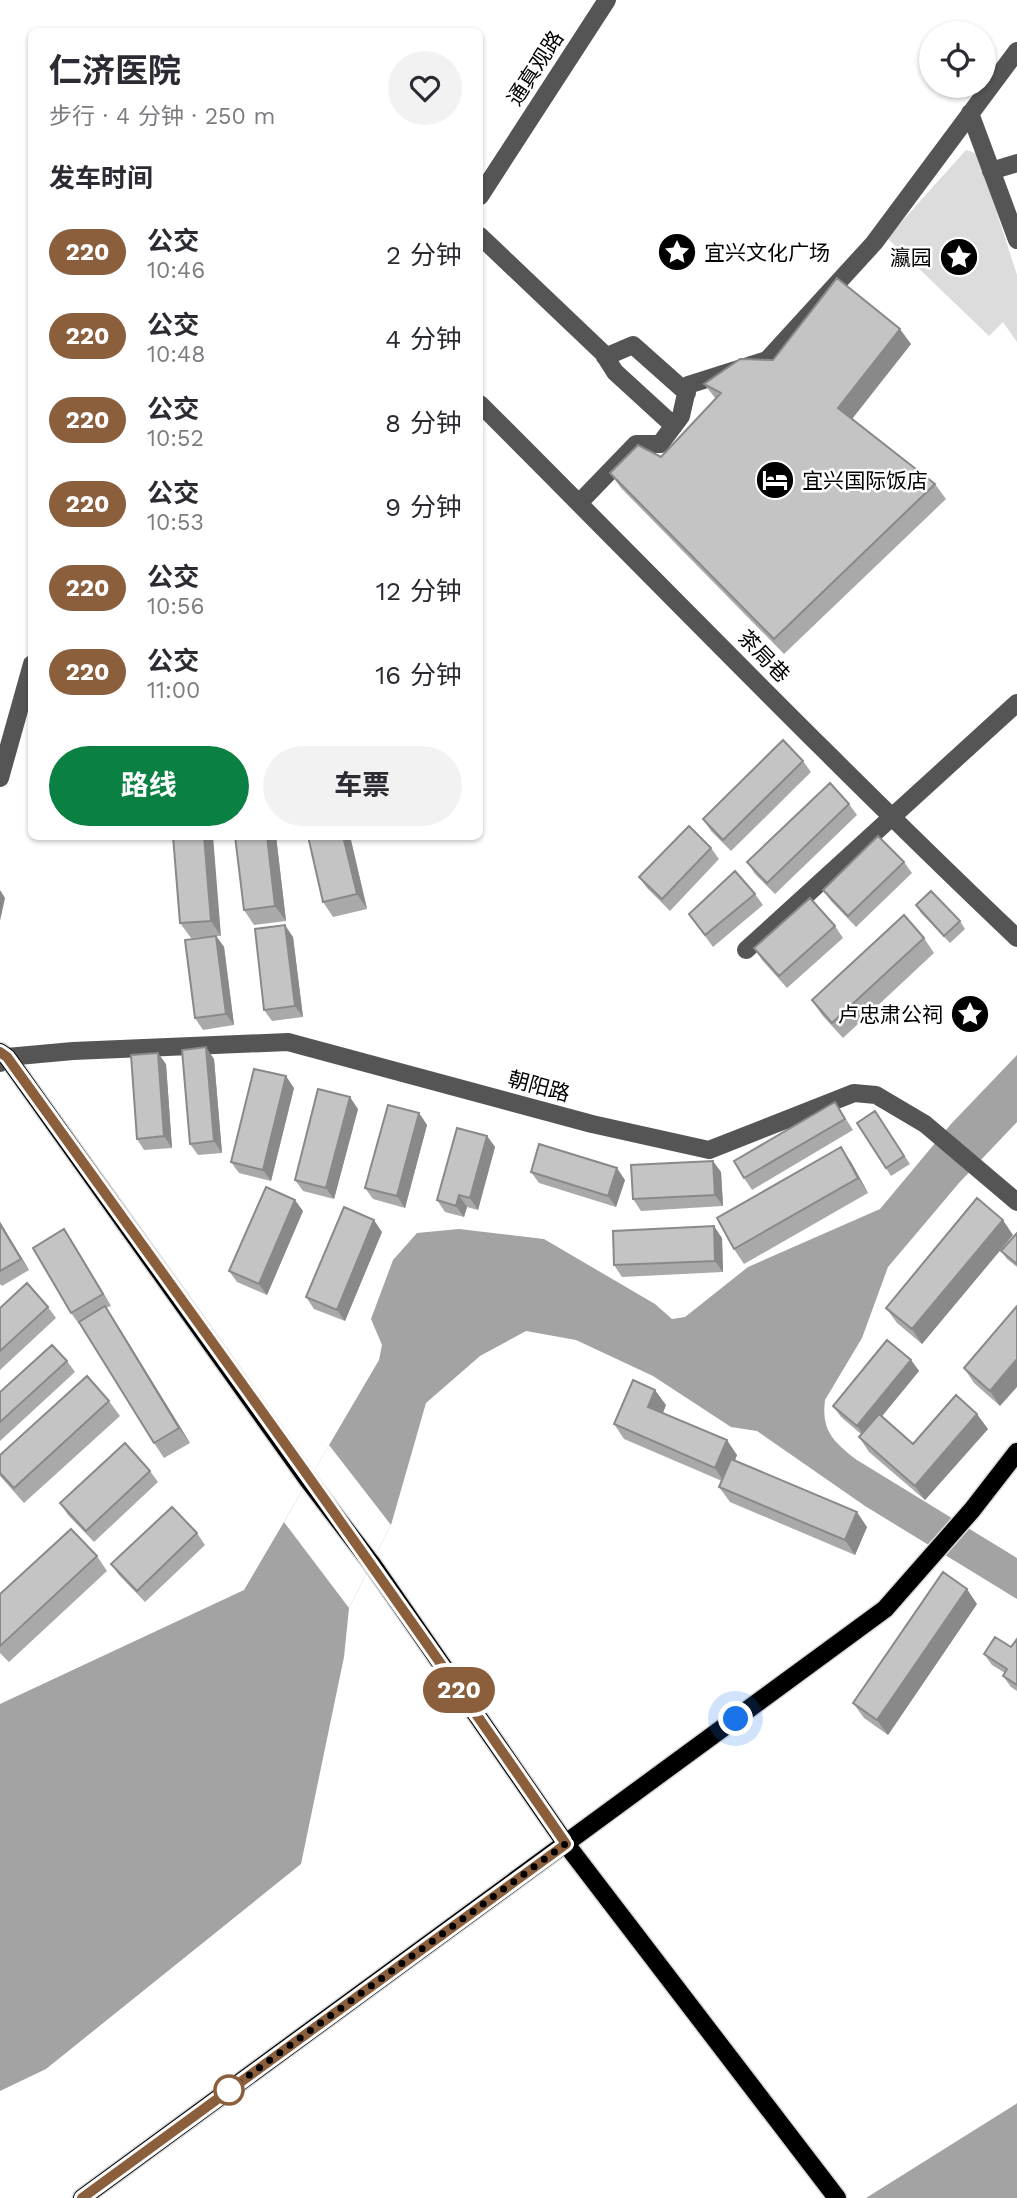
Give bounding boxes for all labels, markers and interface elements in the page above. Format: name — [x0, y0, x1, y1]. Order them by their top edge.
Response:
map controls — [919, 21, 996, 98]
button: locate — [919, 21, 996, 98]
street label: 通真观路 — [502, 26, 568, 110]
text: 仁济医院 — [49, 51, 181, 90]
button: heart — [388, 51, 462, 125]
text: 步行 · 4 分钟 · 250 m — [49, 103, 276, 130]
text: 发车时间 — [49, 163, 153, 193]
text: 公交 — [147, 226, 199, 256]
place icon: 宜兴文化广场 — [656, 231, 698, 273]
place icon: 瀛园 — [938, 236, 980, 278]
text: 220 — [65, 238, 110, 266]
text: 2 分钟 — [386, 240, 462, 270]
place label: 宜兴文化广场 — [704, 240, 830, 265]
place label: 瀛园 — [890, 245, 932, 270]
text: 10:46 — [147, 257, 205, 284]
text: 公交 — [147, 310, 199, 340]
text: 220 — [65, 322, 110, 350]
text: 4 分钟 — [385, 324, 462, 354]
text: 10:48 — [147, 341, 205, 368]
text: 公交 — [147, 394, 199, 424]
text: 220 — [65, 406, 110, 434]
text: 8 分钟 — [385, 408, 462, 438]
text: 10:52 — [147, 425, 204, 452]
hotel icon: 宜兴国际饭店 — [754, 459, 796, 501]
place label: 宜兴国际饭店 — [802, 468, 928, 493]
text: 公交 — [147, 478, 199, 508]
text: 220 — [65, 490, 110, 518]
text: 9 分钟 — [385, 492, 462, 522]
text: 10:53 — [147, 509, 204, 536]
text: 公交 — [147, 562, 199, 592]
text: 220 — [65, 574, 110, 602]
text: 12 分钟 — [376, 576, 462, 606]
text: 10:56 — [147, 593, 204, 620]
street label: 茶局巷 — [733, 625, 795, 687]
text: 公交 — [147, 646, 199, 676]
text: 220 — [65, 658, 110, 686]
text: 16 分钟 — [375, 660, 462, 690]
text: 11:00 — [147, 677, 200, 704]
button: 路线 — [49, 746, 249, 826]
button: 车票 — [263, 746, 462, 826]
place icon: 卢忠肃公祠 — [949, 993, 991, 1035]
place label: 卢忠肃公祠 — [838, 1002, 943, 1027]
street label: 朝阳路 — [505, 1066, 573, 1106]
line badge: 220 — [419, 1667, 499, 1713]
text: 220 — [437, 1676, 481, 1704]
your location — [718, 1701, 753, 1736]
unlabelled marker — [214, 2075, 244, 2105]

